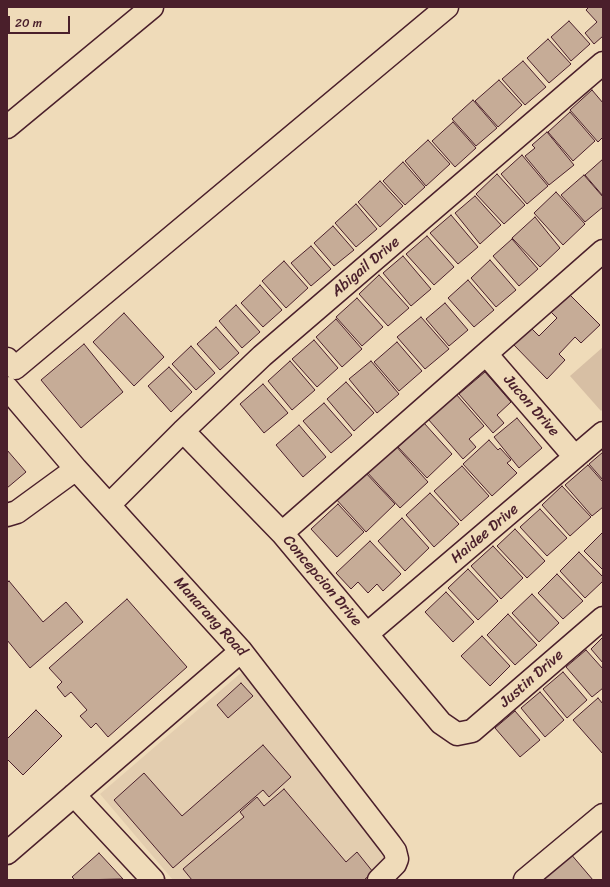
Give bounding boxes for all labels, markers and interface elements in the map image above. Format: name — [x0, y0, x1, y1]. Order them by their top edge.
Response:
scale bar — [10, 8, 72, 34]
text: 20 m — [15, 12, 42, 34]
street label: Abigail Drive — [328, 233, 404, 301]
street label: Jucon Drive — [499, 371, 563, 441]
street label: Haidee Drive — [447, 500, 523, 568]
street label: Concepcion Drive — [279, 532, 365, 630]
street label: Manarang Road — [170, 574, 250, 660]
street label: Justin Drive — [496, 646, 568, 712]

